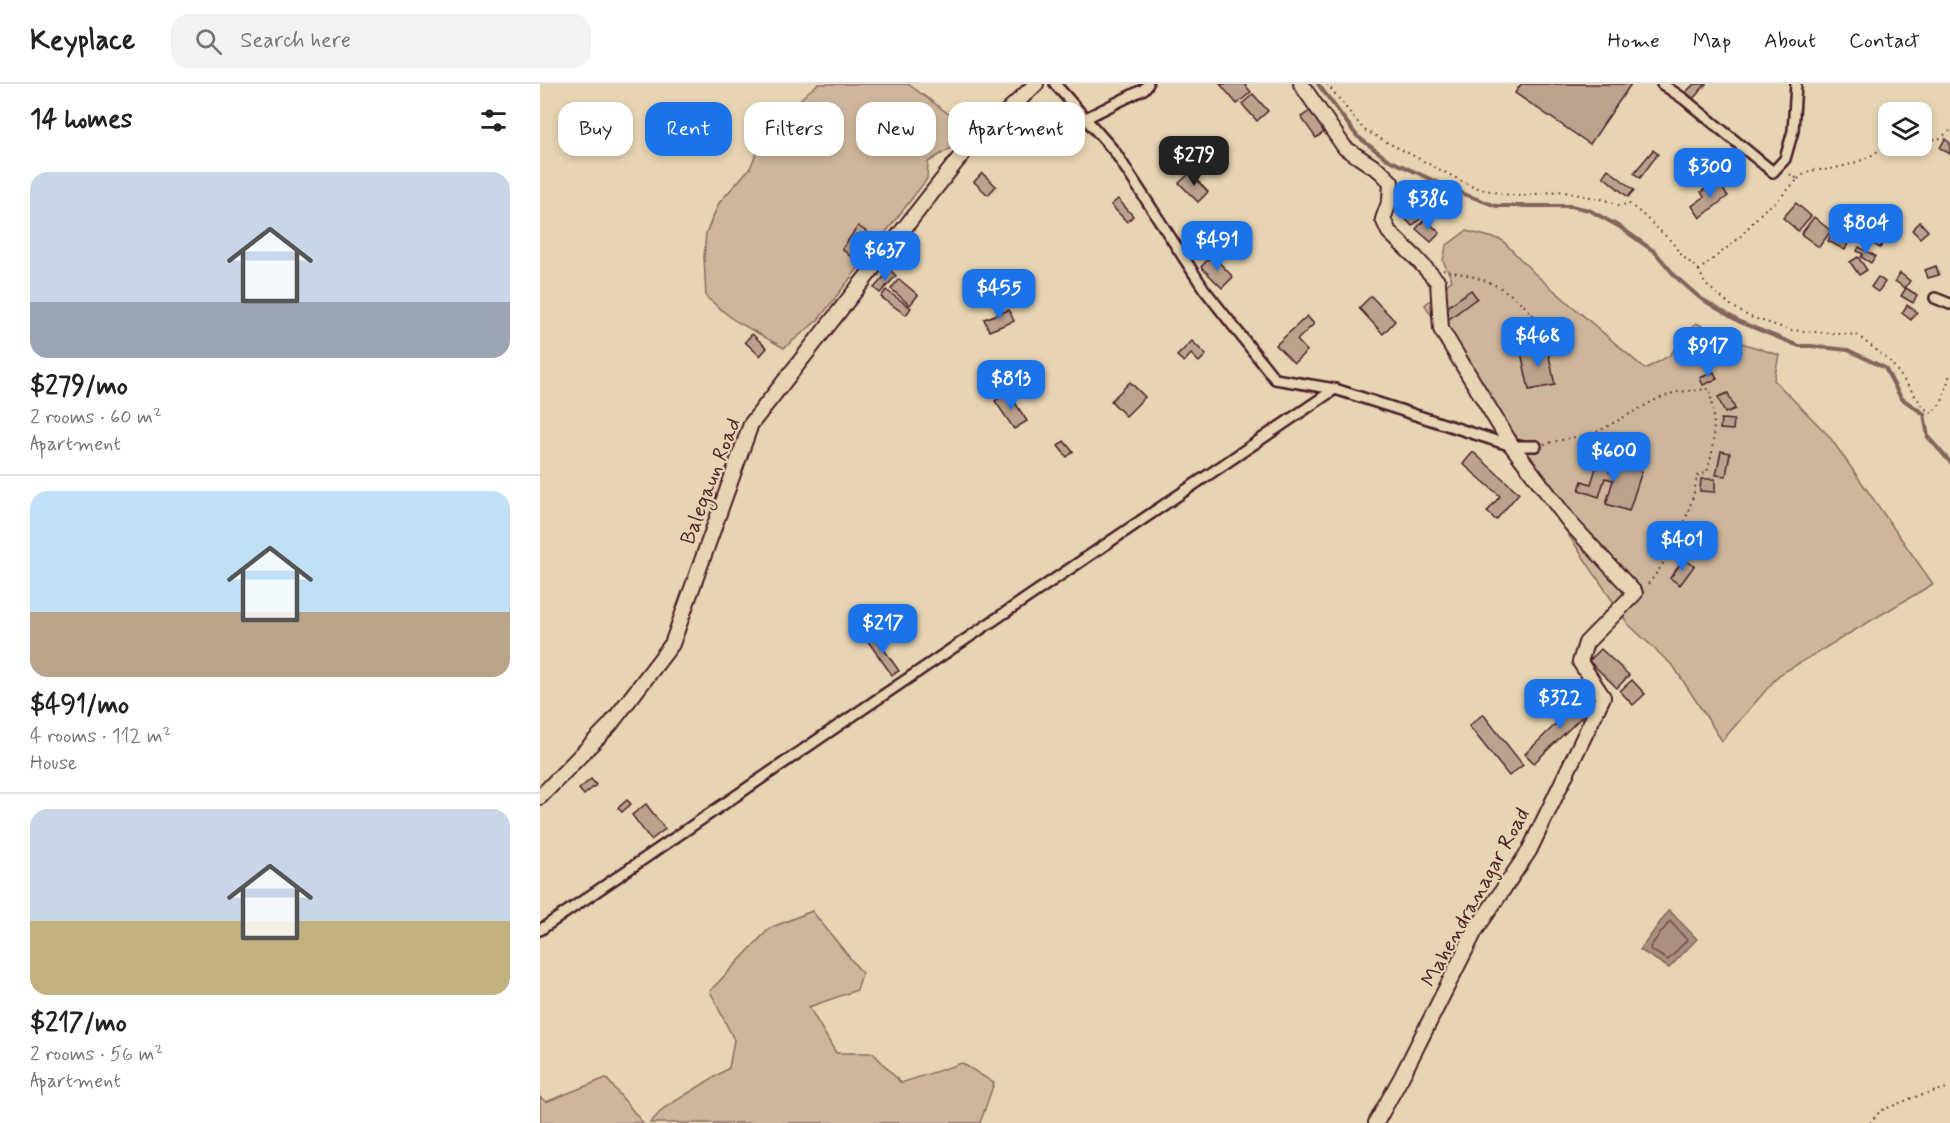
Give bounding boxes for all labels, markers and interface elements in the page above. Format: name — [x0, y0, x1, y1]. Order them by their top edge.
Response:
search box — [171, 14, 591, 68]
text: Keyplace — [30, 23, 135, 60]
icon: search — [192, 25, 225, 58]
text: Search here — [240, 27, 351, 55]
text: Home — [1608, 27, 1660, 55]
text: Map — [1693, 27, 1731, 55]
text: About — [1764, 27, 1816, 55]
text: Contact — [1849, 27, 1920, 55]
chip: Buy — [558, 102, 633, 156]
chip: Rent — [645, 102, 732, 156]
chip: Filters — [744, 102, 844, 156]
chip: New — [856, 102, 936, 156]
chip: Apartment — [948, 102, 1085, 156]
map controls — [1878, 102, 1932, 156]
button: layers — [1878, 102, 1932, 156]
text: 14 homes — [30, 103, 132, 137]
icon: filters — [477, 104, 510, 137]
pin: $279 — [1158, 136, 1230, 187]
text: $279 — [1173, 142, 1215, 169]
pin: $300 — [1674, 148, 1746, 199]
text: $300 — [1688, 154, 1732, 181]
pin: $386 — [1392, 180, 1464, 231]
text: $386 — [1407, 186, 1449, 213]
pin: $804 — [1830, 204, 1902, 255]
text: $804 — [1843, 210, 1889, 237]
icon: home — [216, 211, 324, 319]
pin: $491 — [1181, 221, 1253, 272]
text: $491 — [1195, 227, 1239, 254]
pin: $637 — [849, 231, 921, 282]
text: $637 — [864, 237, 906, 264]
pin: $455 — [963, 269, 1035, 320]
text: $455 — [976, 275, 1022, 302]
pin: $468 — [1502, 317, 1574, 368]
text: $468 — [1515, 323, 1561, 350]
pin: $917 — [1672, 327, 1744, 378]
text: $917 — [1687, 333, 1729, 360]
pin: $813 — [975, 360, 1047, 411]
text: $813 — [991, 366, 1031, 393]
text: $279/mo — [30, 370, 128, 404]
text: 2 rooms · 60 m² — [30, 404, 162, 431]
street label: Balegaun Road — [674, 414, 749, 549]
text: Apartment — [30, 431, 121, 458]
pin: $600 — [1578, 432, 1650, 483]
text: $600 — [1591, 438, 1637, 465]
pin: $401 — [1646, 521, 1718, 572]
text: $401 — [1661, 527, 1703, 554]
icon: home — [216, 530, 324, 638]
pin: $217 — [847, 604, 919, 655]
text: $217 — [862, 610, 904, 637]
pin: $322 — [1524, 679, 1596, 730]
text: $322 — [1538, 685, 1582, 712]
text: $491/mo — [30, 689, 129, 723]
text: 4 rooms · 112 m² — [30, 723, 171, 750]
text: House — [30, 750, 77, 777]
street label: Mahendranagar Road — [1415, 803, 1537, 992]
icon: home — [216, 848, 324, 956]
text: $217/mo — [30, 1007, 127, 1041]
text: 2 rooms · 56 m² — [30, 1041, 163, 1068]
text: Apartment — [30, 1068, 121, 1095]

